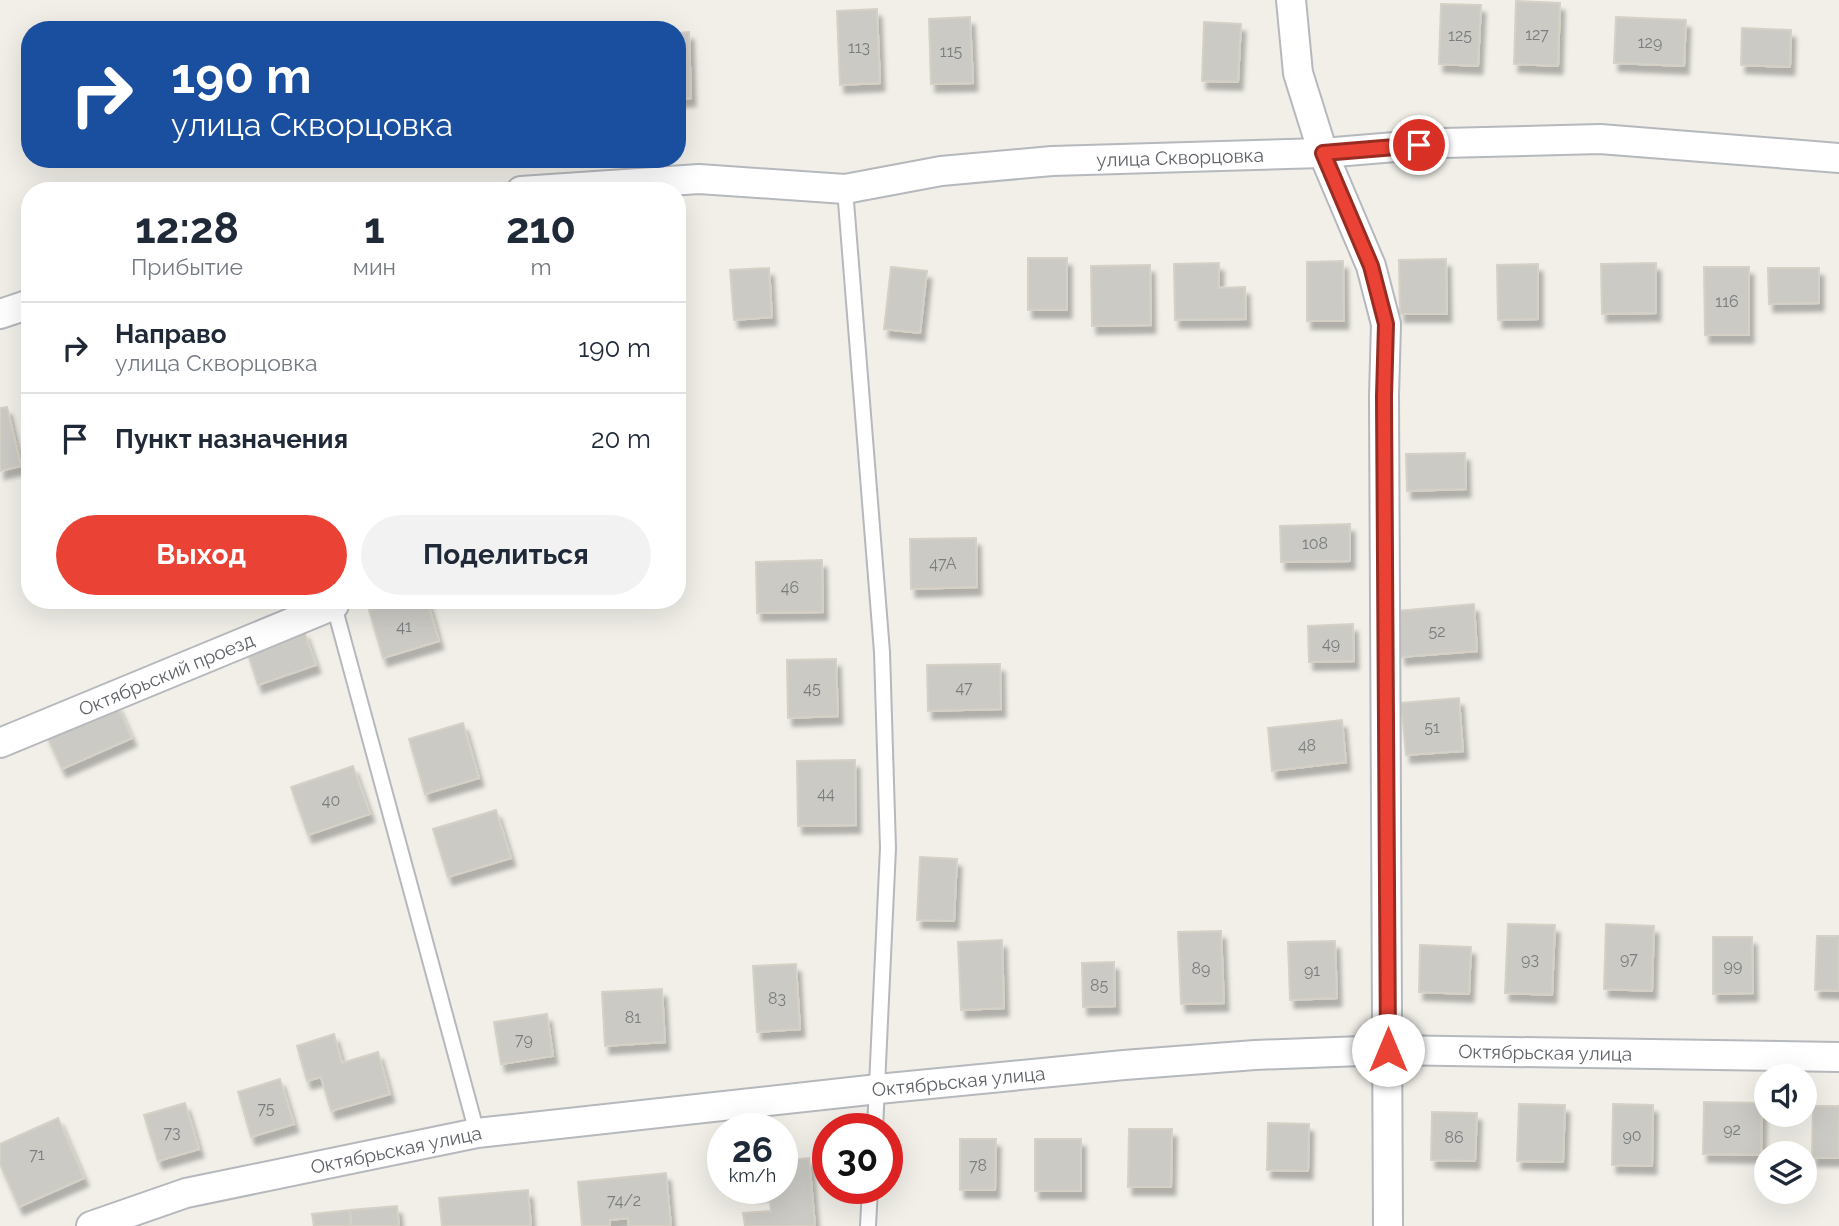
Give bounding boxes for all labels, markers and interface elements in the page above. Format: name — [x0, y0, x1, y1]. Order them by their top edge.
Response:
house number: 127 — [1525, 25, 1549, 44]
house number: 125 — [1448, 26, 1472, 45]
house number: 129 — [1638, 33, 1662, 52]
house number: 113 — [848, 38, 870, 57]
house number: 115 — [940, 42, 962, 61]
text: 190 m — [171, 47, 312, 104]
icon: right — [56, 49, 147, 140]
text: улица Скворцовка — [171, 106, 453, 143]
pin — [1389, 115, 1449, 175]
icon: arrive — [1400, 126, 1438, 164]
street label: улица Скворцовка — [1096, 144, 1264, 171]
text: 12:28 — [135, 204, 239, 253]
text: 1 — [364, 204, 385, 253]
text: 210 — [506, 204, 576, 253]
text: Прибытие — [131, 253, 243, 280]
text: мин — [353, 253, 396, 280]
text: m — [530, 253, 552, 280]
house number: 116 — [1715, 292, 1739, 311]
text: Направо — [115, 319, 226, 349]
icon: right — [56, 329, 94, 367]
text: 190 m — [578, 333, 651, 363]
text: улица Скворцовка — [115, 349, 318, 376]
icon: arrive — [56, 420, 94, 458]
text: Пункт назначения — [115, 424, 348, 454]
text: 20 m — [591, 424, 651, 454]
button: Выход — [56, 515, 347, 595]
button: Поделиться — [361, 515, 651, 595]
house number: 108 — [1302, 534, 1328, 553]
house number: 47А — [929, 554, 957, 573]
house number: 46 — [781, 578, 799, 597]
house number: 41 — [396, 617, 412, 636]
house number: 52 — [1428, 622, 1446, 641]
street label: Октябрьский проезд — [75, 628, 257, 720]
house number: 49 — [1322, 634, 1340, 653]
house number: 47 — [955, 678, 973, 697]
house number: 45 — [803, 679, 821, 698]
house number: 51 — [1424, 718, 1440, 737]
house number: 48 — [1298, 736, 1316, 755]
house number: 44 — [817, 784, 835, 803]
house number: 40 — [322, 791, 340, 810]
house number: 97 — [1620, 949, 1638, 968]
house number: 93 — [1521, 950, 1539, 969]
house number: 99 — [1724, 956, 1742, 975]
house number: 89 — [1192, 959, 1210, 978]
house number: 91 — [1304, 961, 1320, 980]
house number: 85 — [1090, 976, 1108, 995]
house number: 83 — [768, 989, 786, 1008]
house number: 81 — [625, 1008, 641, 1027]
position arrow — [1351, 1013, 1425, 1087]
house number: 79 — [515, 1030, 533, 1049]
street label: Октябрьская улица — [1458, 1040, 1632, 1065]
street label: Октябрьская улица — [871, 1062, 1046, 1101]
map controls — [1754, 1064, 1817, 1204]
button: sound — [1754, 1064, 1817, 1127]
house number: 75 — [257, 1099, 275, 1118]
speed limit sign: 30 — [812, 1113, 903, 1204]
house number: 92 — [1723, 1120, 1741, 1139]
street label: Октябрьская улица — [309, 1121, 483, 1178]
house number: 73 — [163, 1123, 181, 1142]
house number: 90 — [1622, 1126, 1642, 1145]
house number: 86 — [1444, 1128, 1464, 1147]
text: 26 — [732, 1129, 773, 1170]
button: layers — [1754, 1141, 1817, 1204]
house number: 71 — [29, 1145, 45, 1164]
house number: 78 — [969, 1156, 987, 1175]
text: km/h — [729, 1165, 776, 1186]
house number: 74/2 — [607, 1191, 641, 1210]

